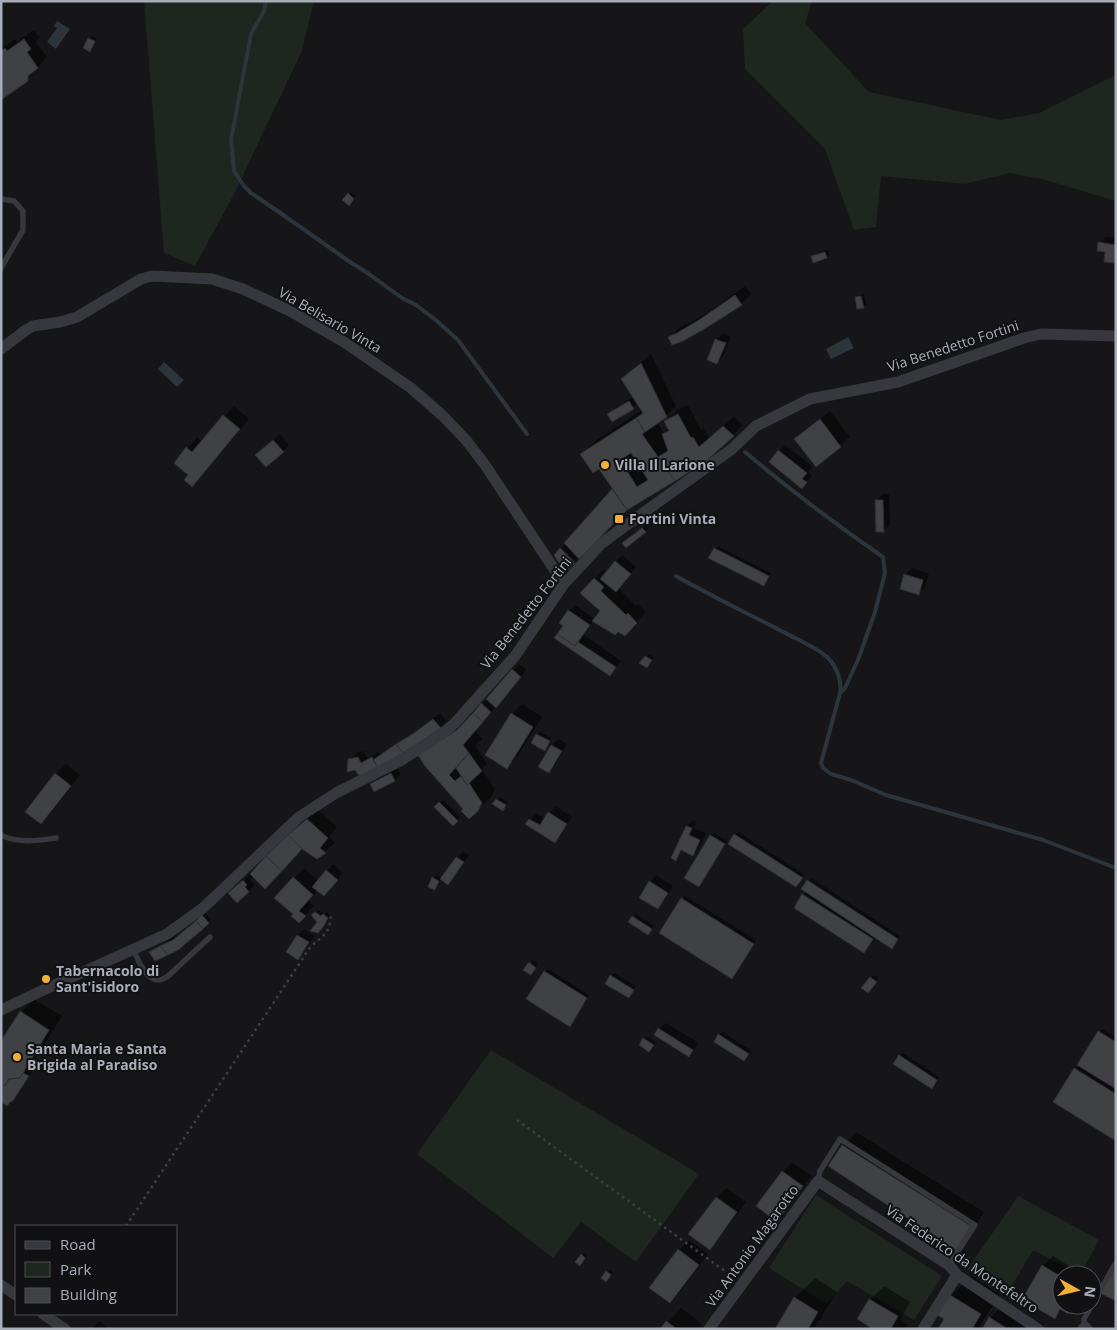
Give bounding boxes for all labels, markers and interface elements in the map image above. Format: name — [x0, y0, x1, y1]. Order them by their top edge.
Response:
street label: Via Belisario Vinta — [275, 282, 385, 357]
street label: Via Benedetto Fortini — [885, 315, 1021, 376]
place label: Villa Il Larione — [615, 455, 715, 474]
marker: Villa Il Larione — [599, 459, 611, 471]
place label: Fortini Vinta — [629, 509, 716, 528]
marker: Fortini Vinta — [613, 513, 625, 525]
street label: Via Benedetto Fortini — [476, 553, 575, 673]
place label: Tabernacolo di Sant'isidoro — [56, 961, 159, 996]
marker: Tabernacolo di Sant'isidoro — [40, 973, 52, 985]
place label: Santa Maria e Santa Brigida al Paradiso — [27, 1039, 167, 1074]
marker: Santa Maria e Santa Brigida al Paradiso — [11, 1051, 23, 1063]
street label: Via Antonio Magarotto — [701, 1181, 802, 1311]
street label: Via Federico da Montefeltro — [882, 1200, 1042, 1317]
legend — [15, 1225, 178, 1315]
text: Road — [60, 1234, 96, 1254]
text: Park — [60, 1259, 91, 1279]
north arrow — [1052, 1265, 1102, 1315]
text: Building — [60, 1284, 117, 1304]
text: N — [1080, 1285, 1101, 1299]

